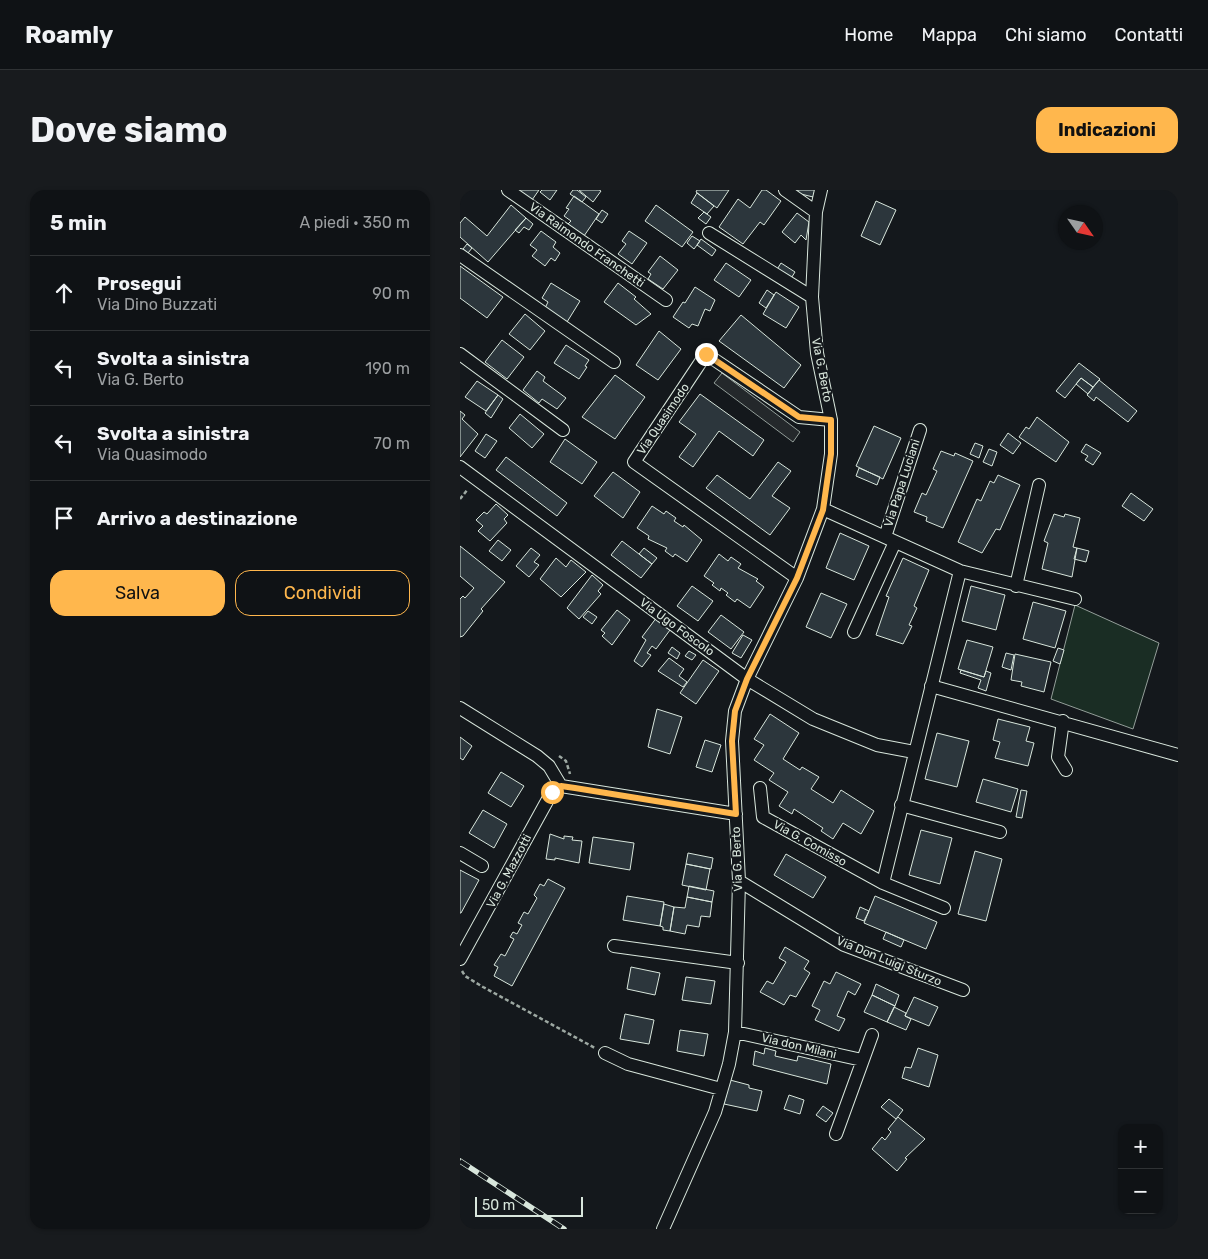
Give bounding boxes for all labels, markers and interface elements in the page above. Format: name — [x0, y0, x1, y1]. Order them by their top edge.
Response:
text: Roamly — [25, 21, 113, 49]
text: Home — [844, 24, 893, 46]
text: Mappa — [921, 24, 977, 46]
text: Chi siamo — [1005, 24, 1087, 46]
text: Contatti — [1115, 24, 1183, 46]
button: Indicazioni — [1036, 107, 1178, 153]
text: Dove siamo — [30, 109, 228, 151]
street label: Via Raimondo Franchetti — [527, 200, 647, 290]
north arrow — [1058, 205, 1103, 250]
text: 5 min — [50, 210, 107, 235]
text: A piedi · 350 m — [299, 213, 410, 232]
text: Prosegui — [97, 272, 181, 295]
icon: ahead — [50, 279, 78, 307]
text: 90 m — [372, 284, 410, 303]
text: Via Dino Buzzati — [97, 295, 217, 314]
street label: Via G. Berto — [809, 337, 835, 403]
route end — [695, 343, 718, 366]
text: Svolta a sinistra — [97, 347, 250, 370]
icon: left — [50, 354, 78, 382]
text: 190 m — [365, 359, 410, 378]
text: Via G. Berto — [97, 370, 184, 389]
street label: Via Quasimodo — [634, 381, 692, 457]
text: Svolta a sinistra — [97, 422, 250, 445]
icon: left — [50, 429, 78, 457]
text: 70 m — [373, 434, 410, 453]
street label: Via Papa Luciani — [881, 437, 923, 529]
text: Via Quasimodo — [97, 445, 208, 464]
icon: arrive — [50, 504, 78, 532]
text: Arrivo a destinazione — [97, 507, 298, 530]
button: Salva — [50, 570, 225, 616]
button: Condividi — [235, 570, 410, 616]
street label: Via Ugo Foscolo — [637, 595, 717, 659]
route start — [541, 781, 564, 804]
street label: Via G. Comisso — [771, 817, 849, 869]
street label: Via G. Berto — [729, 826, 745, 892]
street label: Via G. Mazzotti — [484, 832, 534, 910]
street label: Via Don Luigi Sturzo — [834, 933, 944, 989]
street label: Via don Milani — [760, 1031, 838, 1061]
map controls — [1118, 1124, 1163, 1214]
button: + — [1118, 1124, 1163, 1169]
button: − — [1118, 1169, 1163, 1214]
scale bar — [475, 1194, 582, 1217]
text: 50 m — [482, 1197, 515, 1214]

